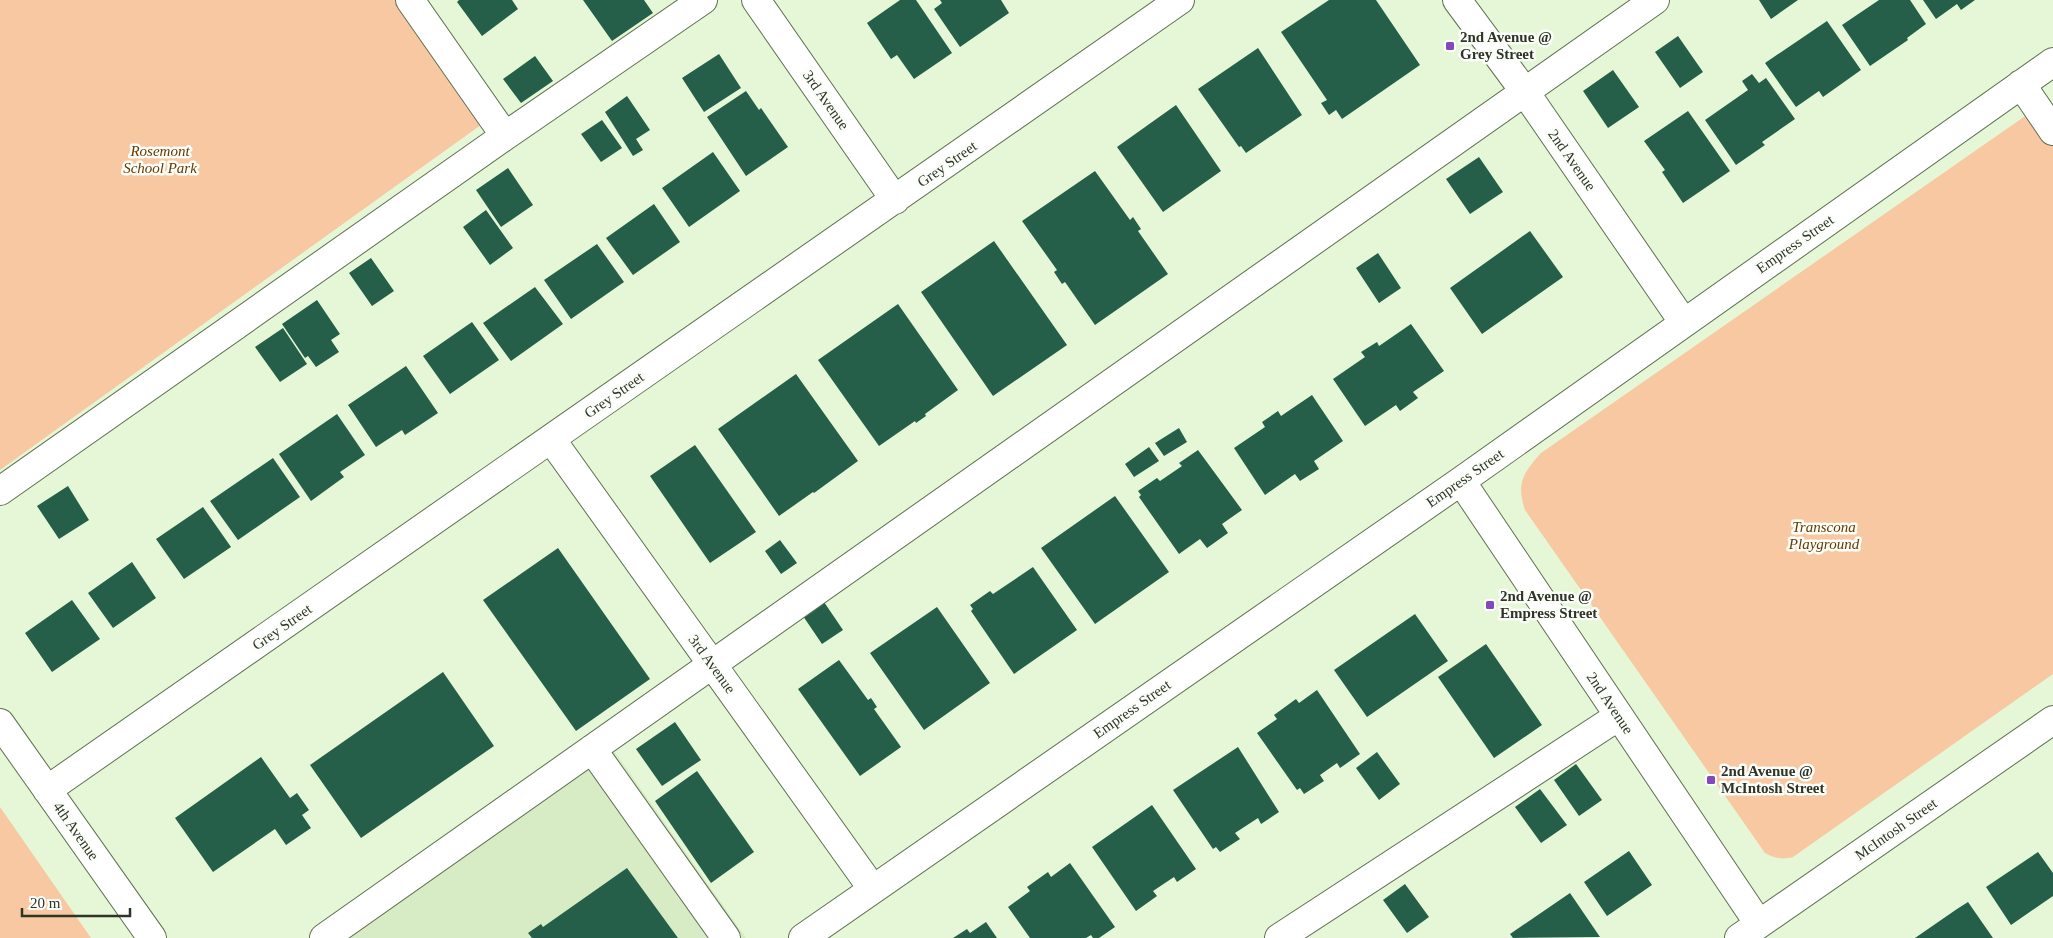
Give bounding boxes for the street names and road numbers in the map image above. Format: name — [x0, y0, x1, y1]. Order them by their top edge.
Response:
street label: 3rd Avenue — [800, 67, 852, 133]
street label: 2nd Avenue — [1545, 126, 1599, 194]
street label: Grey Street — [914, 137, 980, 190]
street label: Empress Street — [1753, 211, 1837, 276]
street label: Grey Street — [581, 368, 647, 421]
street label: Empress Street — [1423, 445, 1507, 510]
street label: Grey Street — [249, 600, 315, 653]
street label: 3rd Avenue — [685, 632, 739, 697]
street label: 2nd Avenue — [1584, 669, 1637, 737]
street label: Empress Street — [1090, 676, 1174, 741]
street label: McIntosh Street — [1852, 794, 1941, 863]
street label: 4th Avenue — [50, 799, 102, 864]

